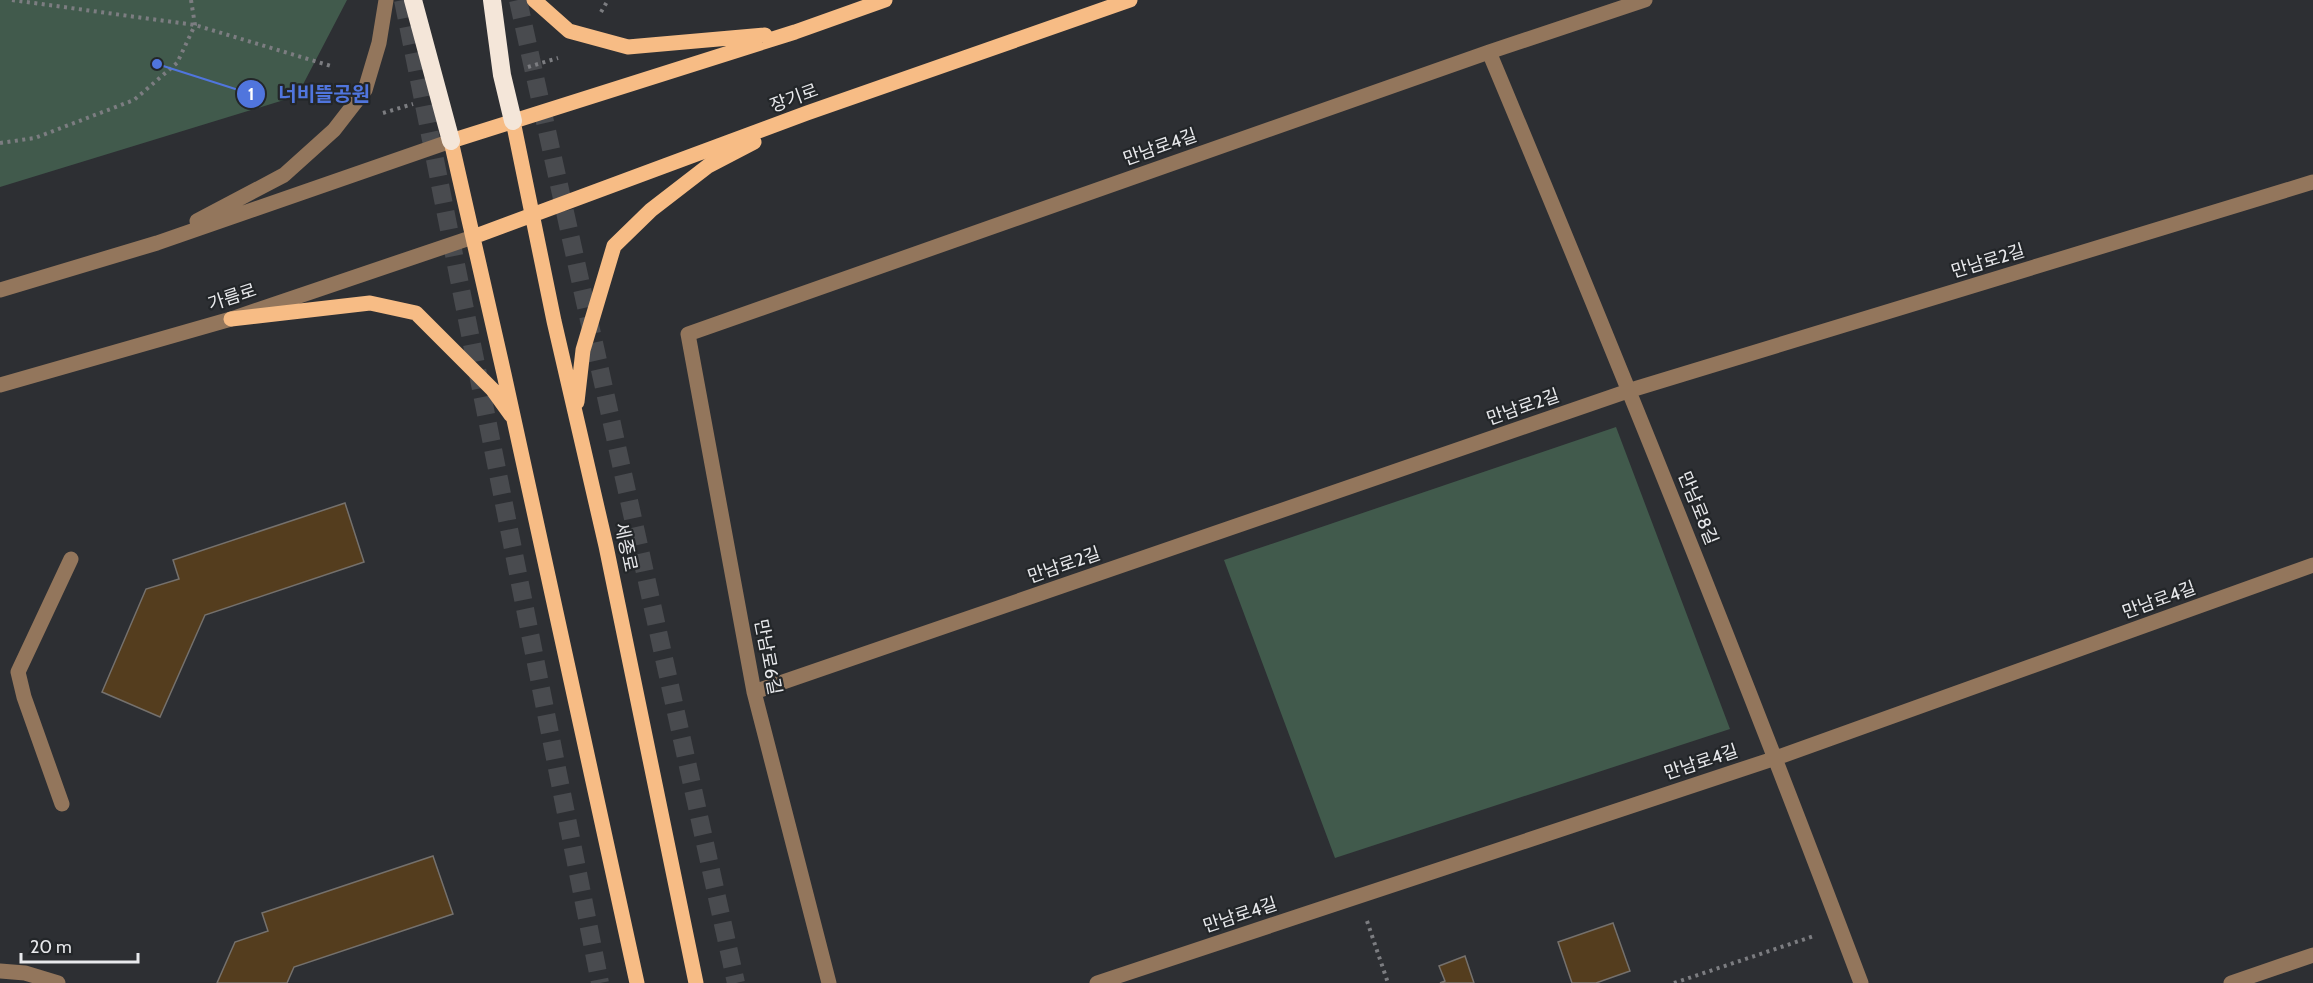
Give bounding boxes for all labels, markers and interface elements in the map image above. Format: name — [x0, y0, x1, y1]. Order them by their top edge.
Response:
callout: 너비뜰공원 — [236, 75, 382, 113]
street label: 장기로 — [767, 79, 821, 117]
text: 너비뜰공원 — [278, 82, 370, 106]
text: 1 — [248, 83, 254, 105]
street label: 만남로4길 — [1120, 124, 1200, 170]
street label: 만남로2길 — [1949, 239, 2027, 283]
street label: 가름로 — [205, 279, 259, 315]
street label: 만남로2길 — [1484, 384, 1562, 430]
street label: 만남로8길 — [1673, 468, 1723, 548]
street label: 세종로 — [610, 520, 642, 574]
street label: 만남로2길 — [1025, 542, 1103, 588]
street label: 만남로4길 — [2119, 577, 2199, 623]
street label: 만남로6길 — [750, 617, 786, 697]
street label: 만남로4길 — [1661, 740, 1741, 784]
street label: 만남로4길 — [1200, 893, 1280, 937]
scale bar — [21, 926, 138, 964]
text: 20 m — [30, 936, 72, 958]

